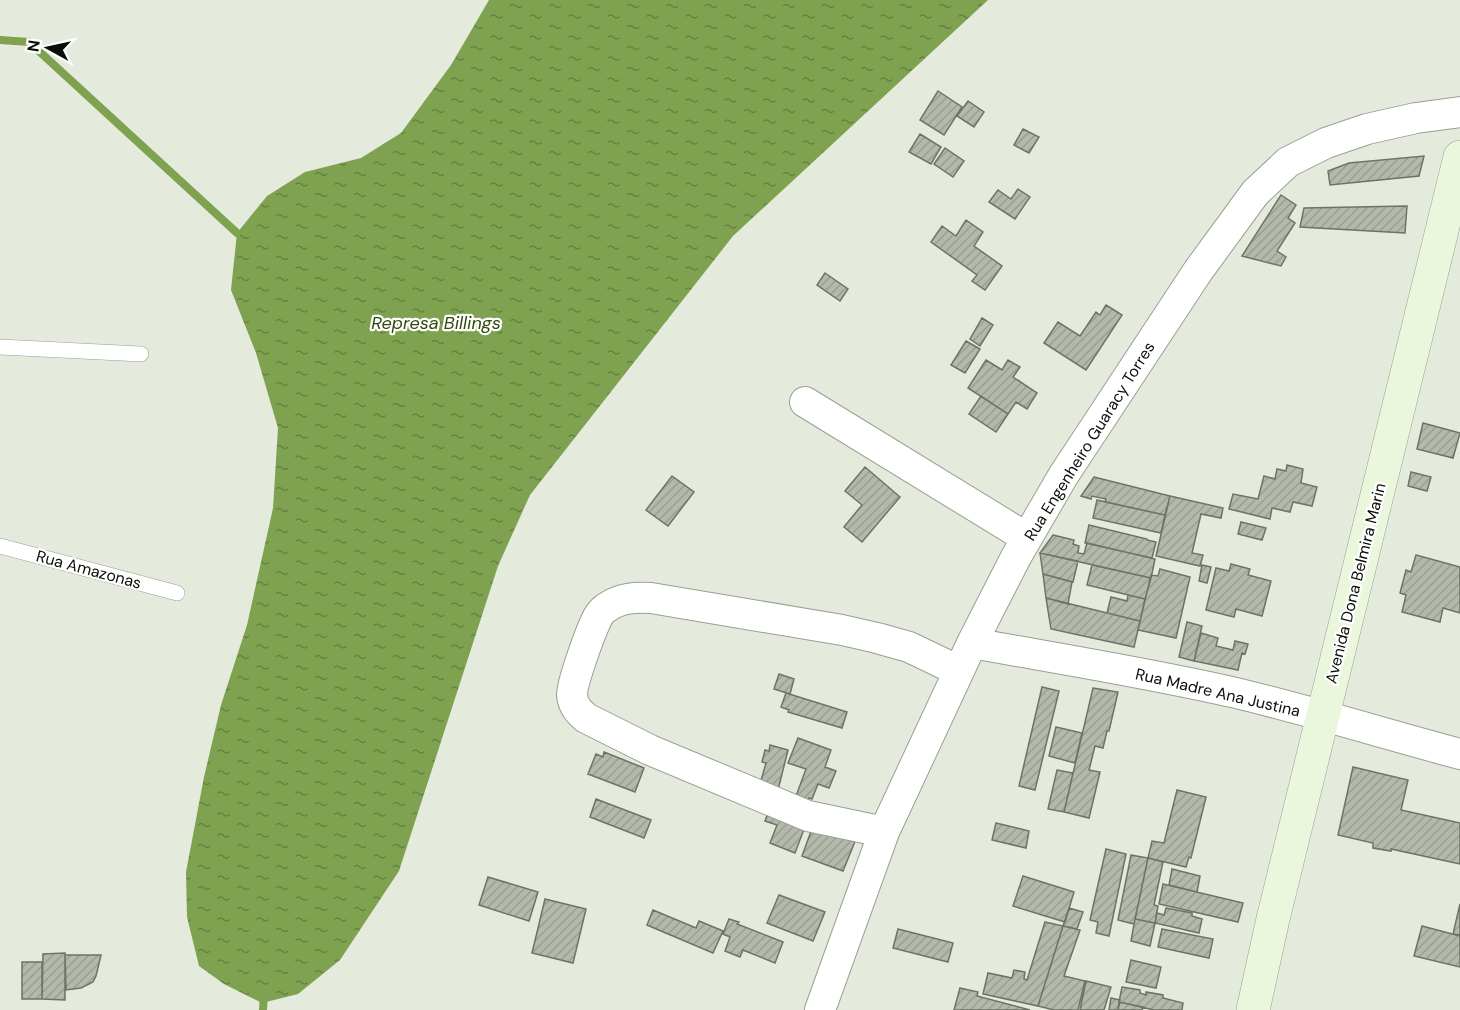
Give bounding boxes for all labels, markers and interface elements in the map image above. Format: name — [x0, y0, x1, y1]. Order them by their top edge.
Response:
north arrow — [18, 18, 78, 78]
text: N — [22, 39, 45, 53]
water label: Represa Billings — [371, 311, 501, 335]
street label: Rua Engenheiro Guaracy Torres — [1019, 338, 1159, 545]
street label: Avenida Dona Belmira Marin — [1320, 481, 1391, 686]
street label: Rua Amazonas — [34, 545, 144, 594]
street label: Rua Madre Ana Justina — [1133, 663, 1302, 722]

